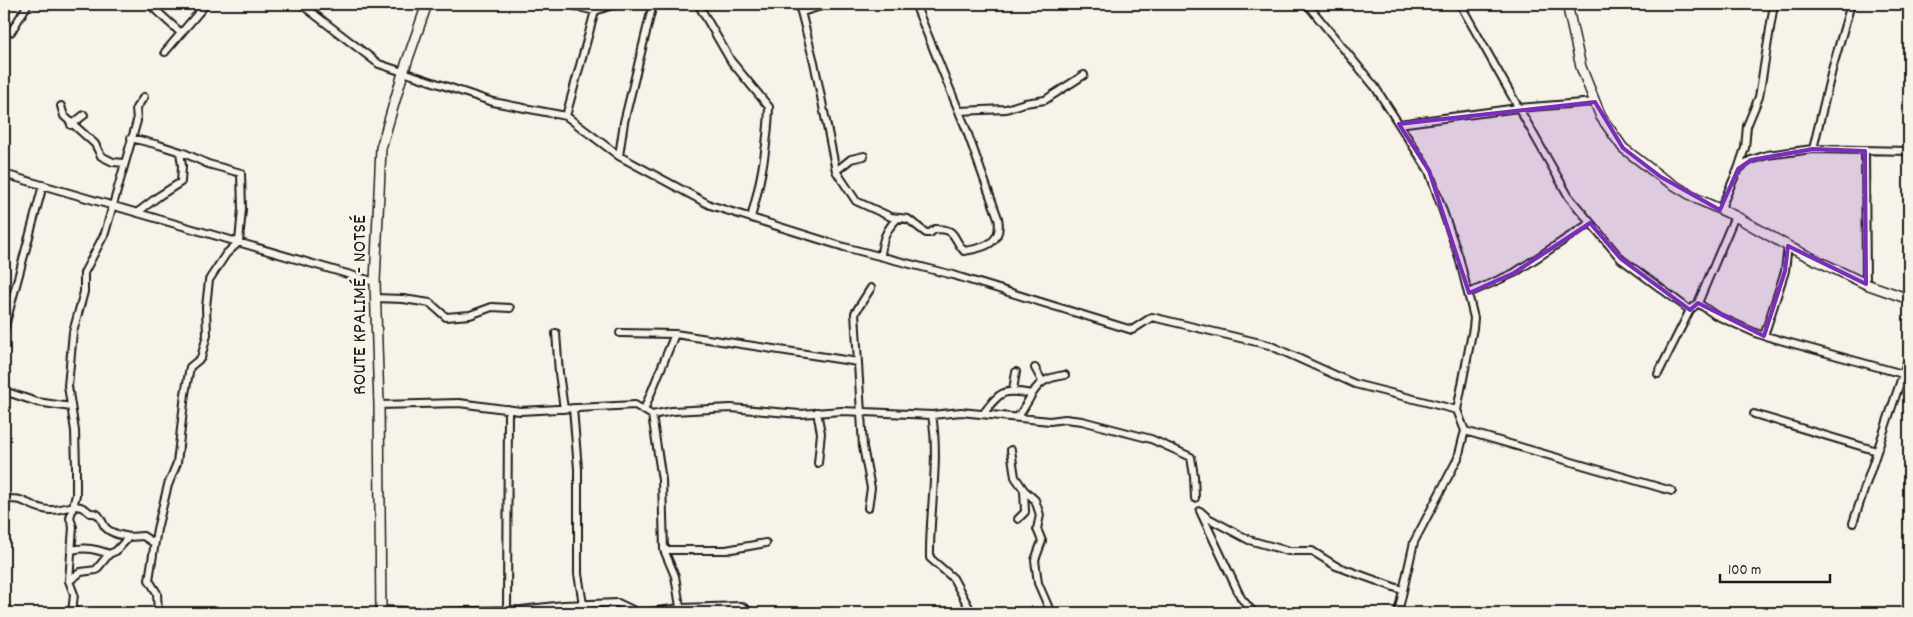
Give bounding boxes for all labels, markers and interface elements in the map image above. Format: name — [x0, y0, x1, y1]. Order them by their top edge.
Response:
street label: ROUTE KPALIMÉ - NOTSÉ — [347, 215, 375, 395]
scale bar — [1720, 552, 1830, 584]
text: 100 m — [1728, 560, 1761, 582]

